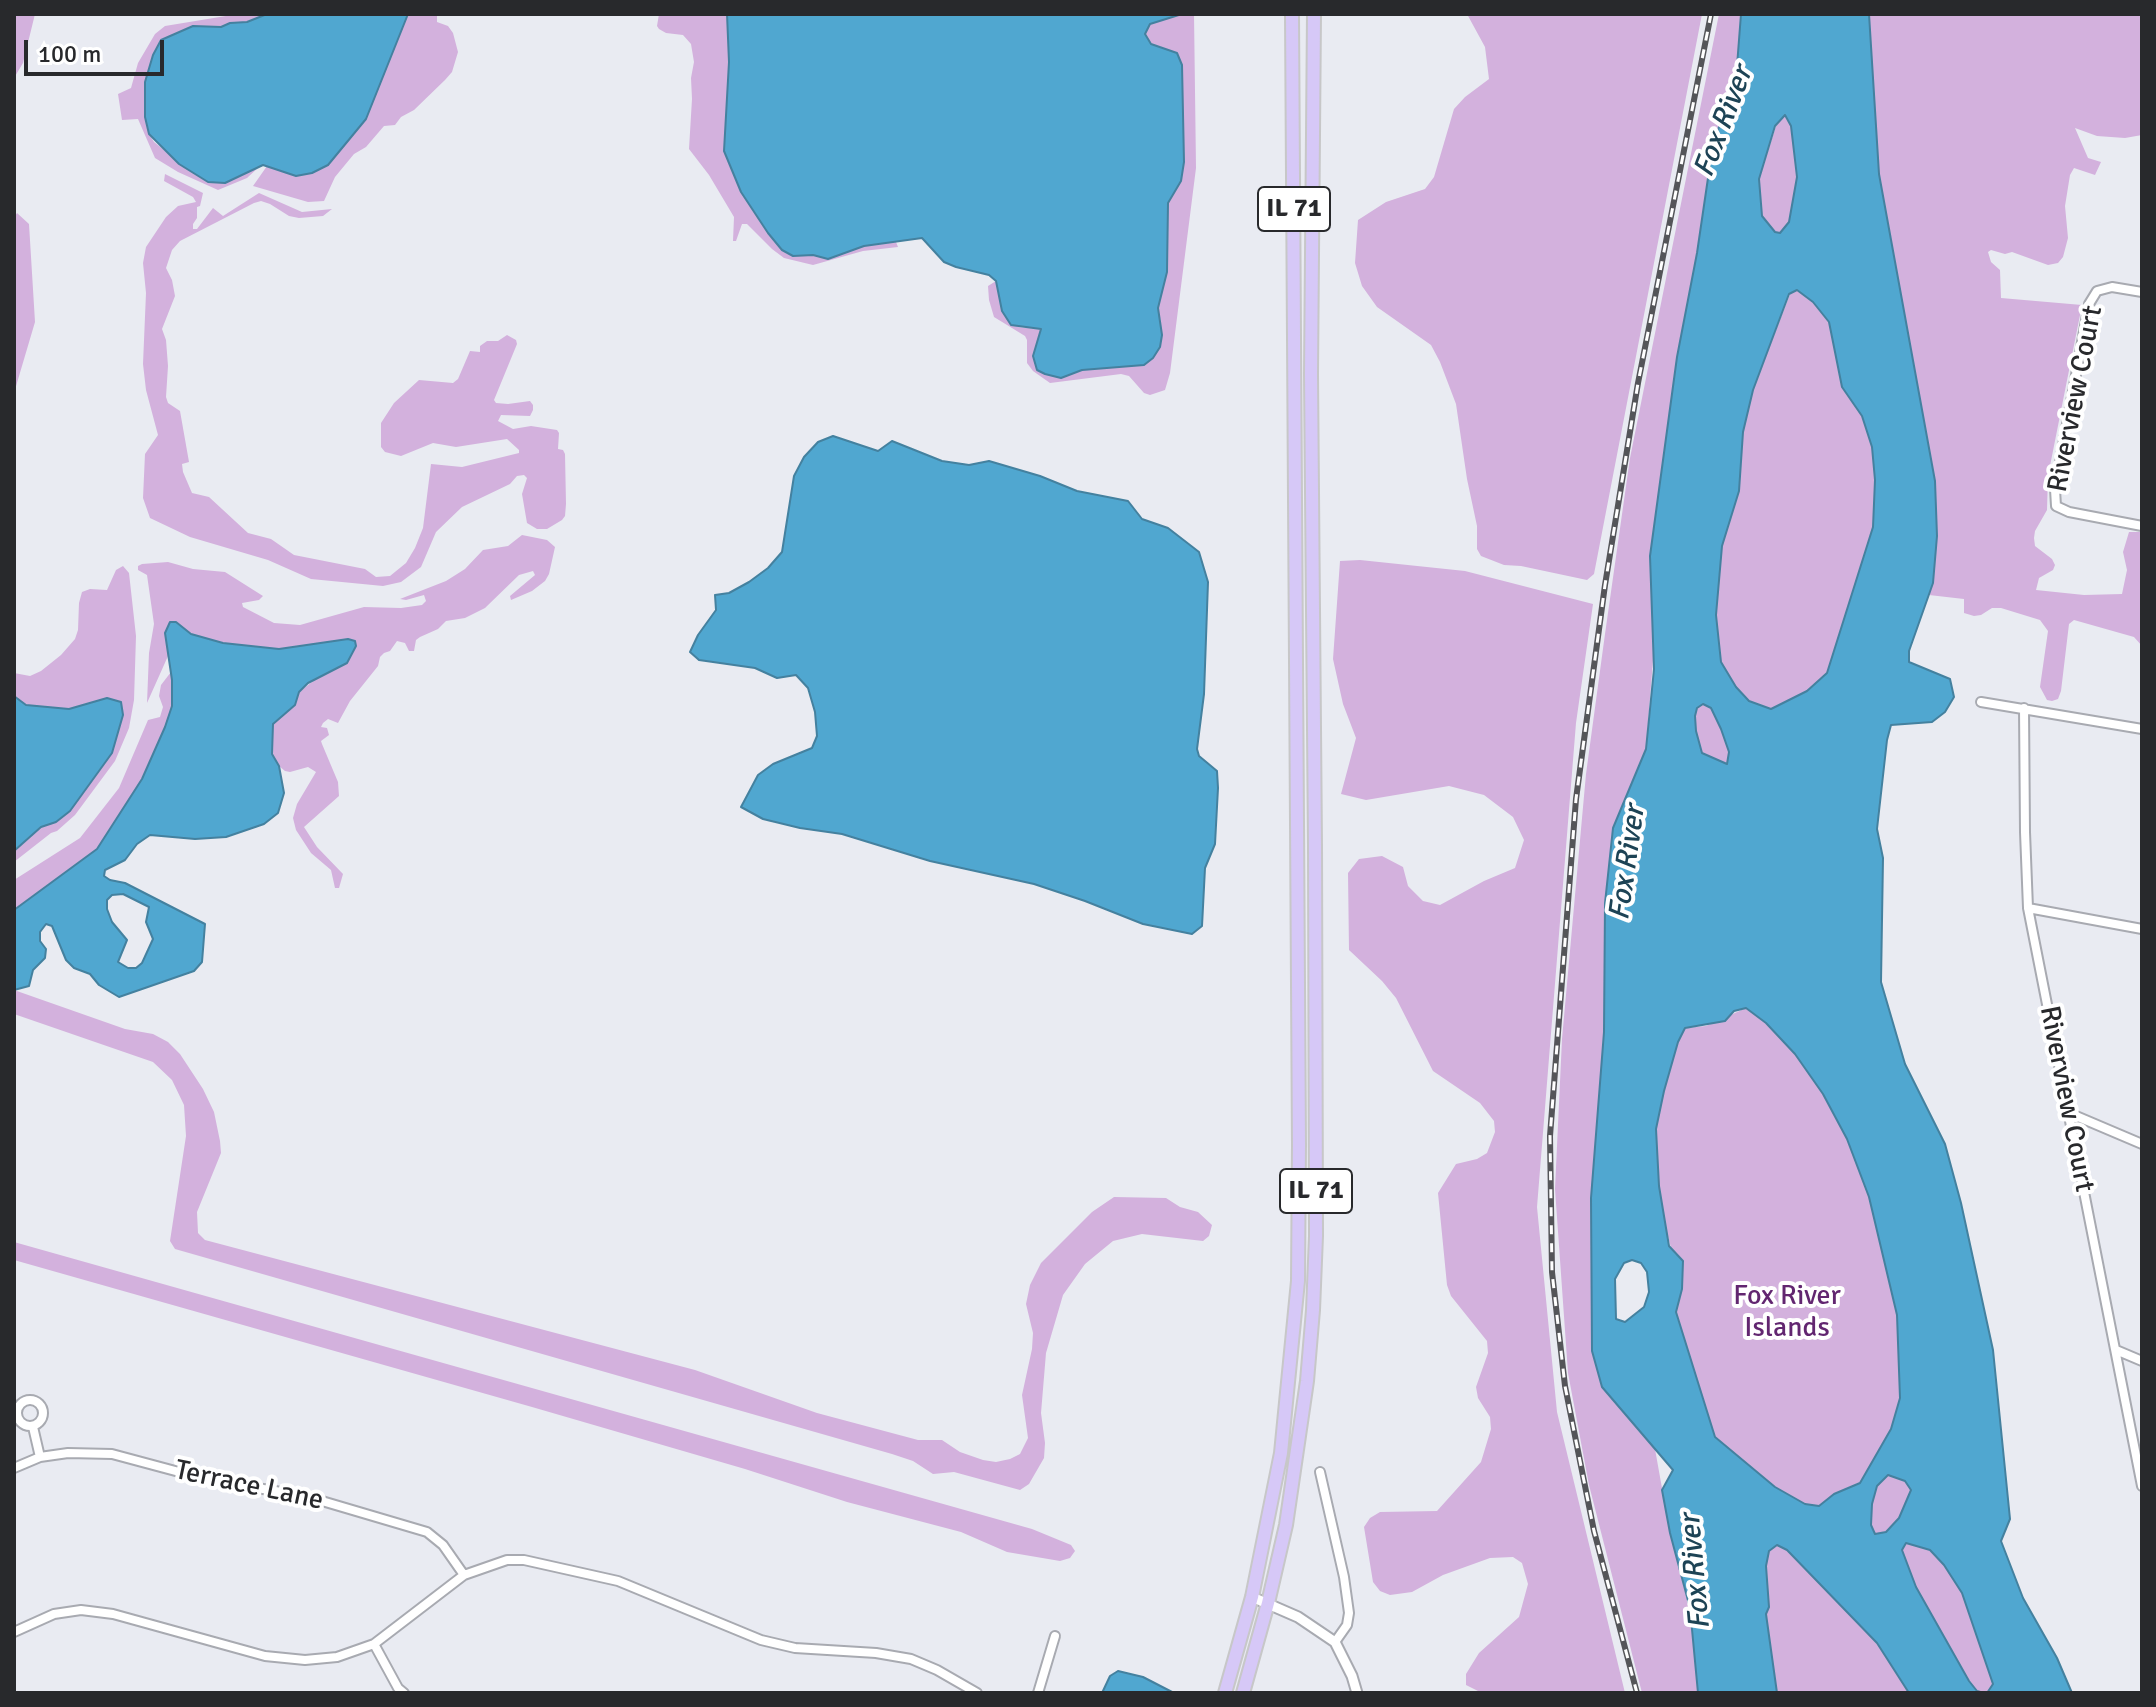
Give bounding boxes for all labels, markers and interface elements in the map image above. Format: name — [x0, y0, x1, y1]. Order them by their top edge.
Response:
scale bar — [28, 24, 168, 74]
text: 100 m — [38, 39, 101, 69]
water label: Fox River — [1687, 62, 1761, 182]
road number: IL 71 — [1258, 187, 1330, 231]
street label: Riverview Court — [2041, 303, 2111, 495]
water label: Fox River — [1602, 803, 1654, 923]
street label: Riverview Court — [2031, 1003, 2101, 1195]
road number: IL 71 — [1280, 1169, 1352, 1213]
park label: Fox River Islands — [1733, 1280, 1841, 1346]
street label: Terrace Lane — [172, 1454, 326, 1518]
water label: Fox River — [1673, 1513, 1719, 1631]

